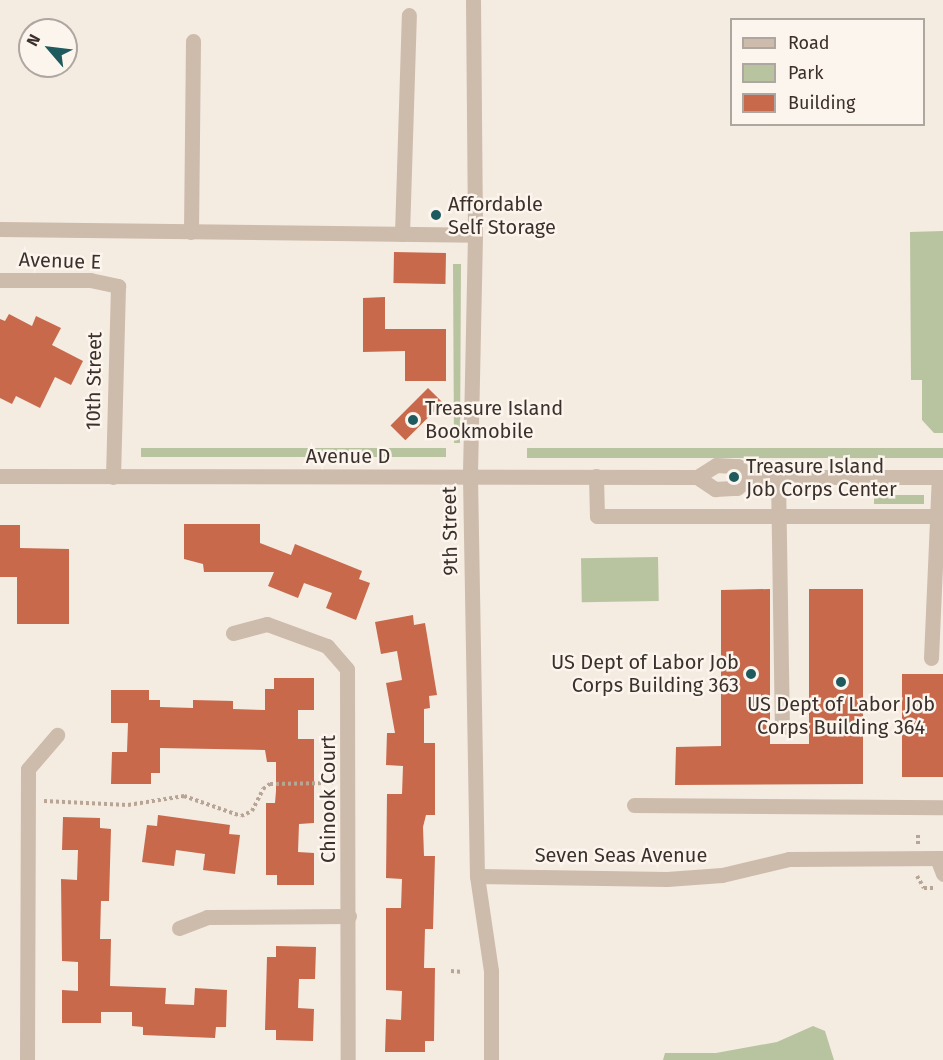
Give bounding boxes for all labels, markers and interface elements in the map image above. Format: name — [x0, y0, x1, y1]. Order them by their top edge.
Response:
north arrow — [18, 18, 78, 78]
legend — [730, 18, 925, 126]
text: N — [23, 31, 44, 49]
text: Road — [788, 32, 830, 54]
text: Park — [788, 62, 823, 84]
text: Building — [788, 92, 855, 114]
place label: Affordable Self Storage — [448, 192, 556, 239]
marker: Affordable Self Storage — [429, 208, 443, 222]
street label: Avenue E — [18, 248, 102, 274]
street label: 10th Street — [81, 332, 107, 430]
place label: Treasure Island Bookmobile — [425, 396, 563, 443]
marker: Treasure Island Bookmobile — [406, 413, 420, 427]
street label: Avenue D — [306, 444, 390, 468]
place label: Treasure Island Job Corps Center — [746, 454, 897, 501]
marker: Treasure Island Job Corps Center — [727, 470, 741, 484]
street label: 9th Street — [437, 486, 463, 576]
place label: US Dept of Labor Job Corps Building 363 — [551, 650, 739, 697]
marker: US Dept of Labor Job Corps Building 363 — [744, 667, 758, 681]
marker: US Dept of Labor Job Corps Building 364 — [834, 675, 848, 689]
place label: US Dept of Labor Job Corps Building 364 — [747, 692, 935, 739]
street label: Chinook Court — [316, 735, 340, 863]
street label: Seven Seas Avenue — [535, 843, 707, 867]

